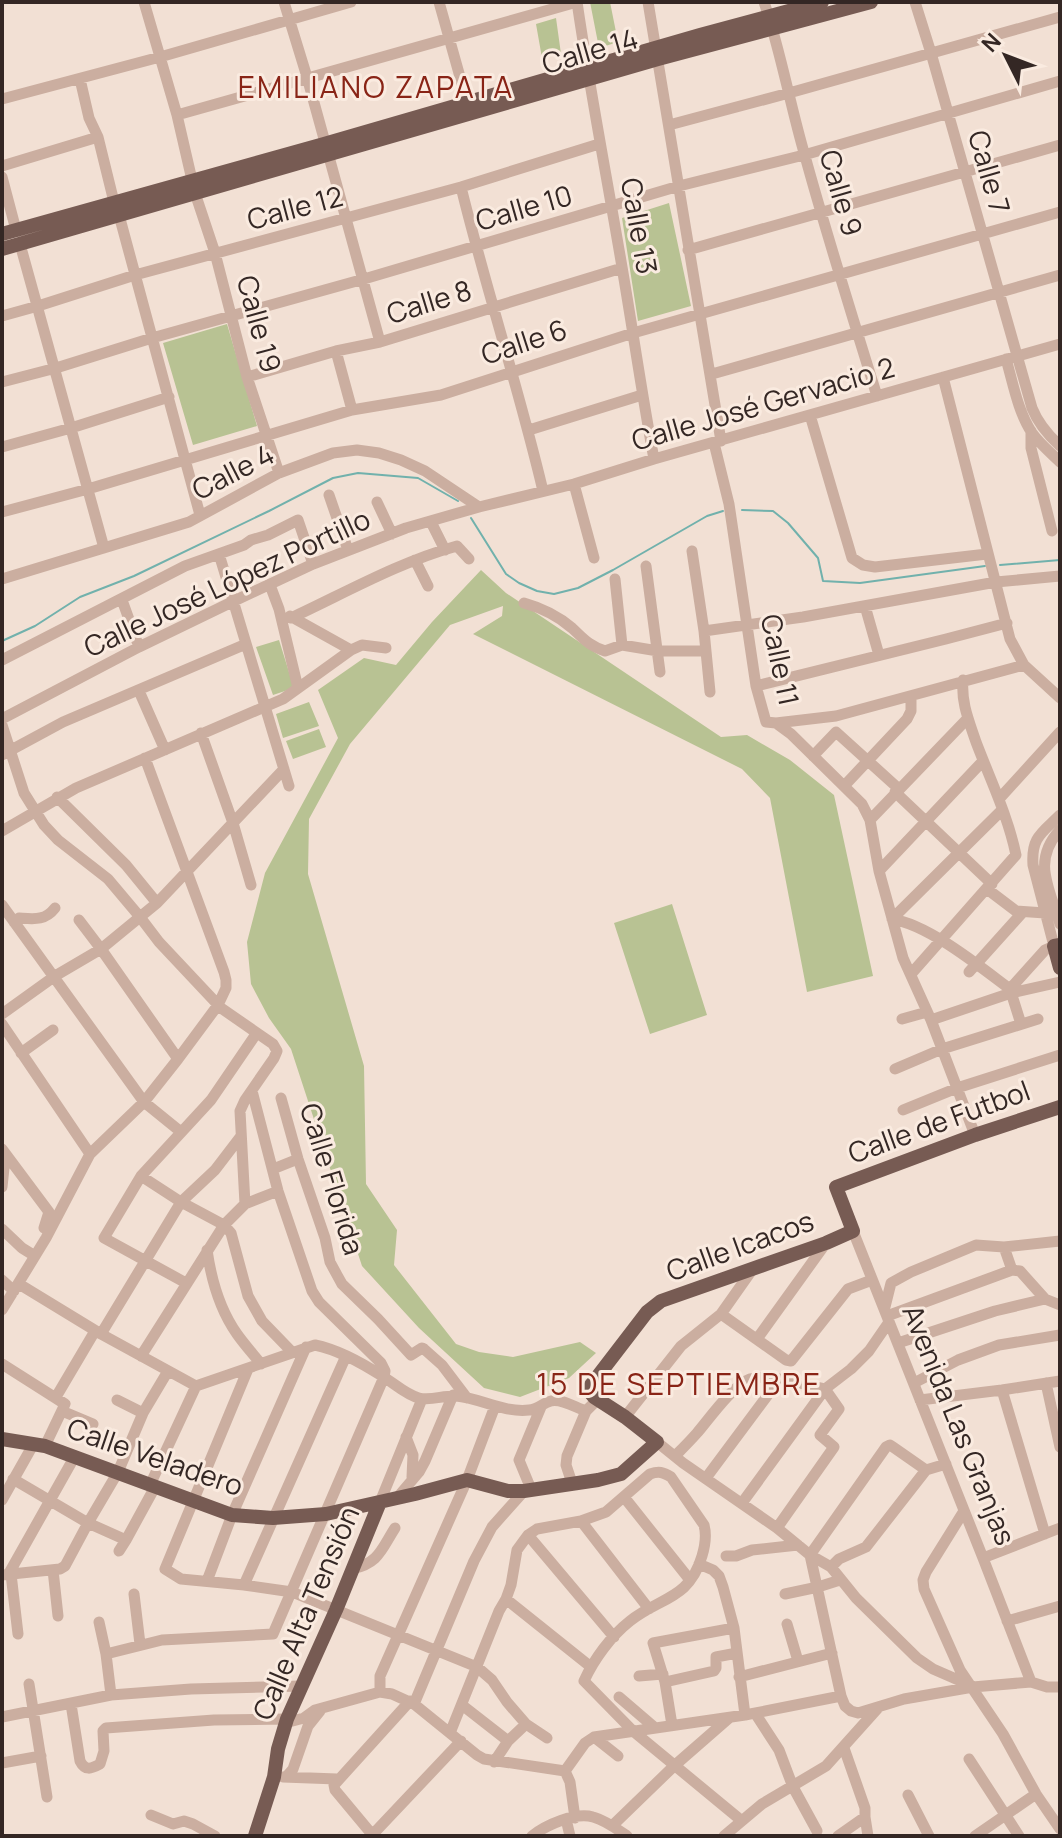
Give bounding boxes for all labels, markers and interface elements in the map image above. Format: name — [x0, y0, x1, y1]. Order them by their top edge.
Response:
north arrow — [966, 16, 1046, 96]
street label: Calle 14 — [537, 18, 642, 82]
text: N — [975, 27, 1008, 59]
district label: EMILIANO ZAPATA — [238, 66, 514, 107]
street label: Calle 7 — [960, 126, 1020, 218]
street label: Calle 9 — [812, 145, 872, 240]
street label: Calle 10 — [471, 175, 576, 239]
street label: Calle 13 — [613, 175, 667, 277]
street label: Calle 12 — [243, 176, 347, 238]
street label: Calle 8 — [382, 270, 476, 332]
street label: Calle 19 — [229, 271, 291, 376]
street label: Calle 6 — [476, 309, 571, 373]
street label: Calle José Gervacio 2 — [627, 347, 898, 459]
street label: Calle 4 — [185, 434, 280, 508]
street label: Calle José López Portillo — [77, 499, 376, 665]
street label: Calle 11 — [753, 611, 809, 709]
street label: Calle de Futbol — [843, 1071, 1035, 1172]
street label: Calle Florida — [292, 1098, 374, 1259]
street label: Calle Icacos — [661, 1201, 819, 1289]
street label: Avenida Las Granjas — [894, 1299, 1025, 1550]
district label: 15 DE SEPTIEMBRE — [536, 1363, 822, 1404]
street label: Calle Veladero — [62, 1408, 248, 1504]
street label: Calle Alta Tensión — [243, 1500, 367, 1725]

